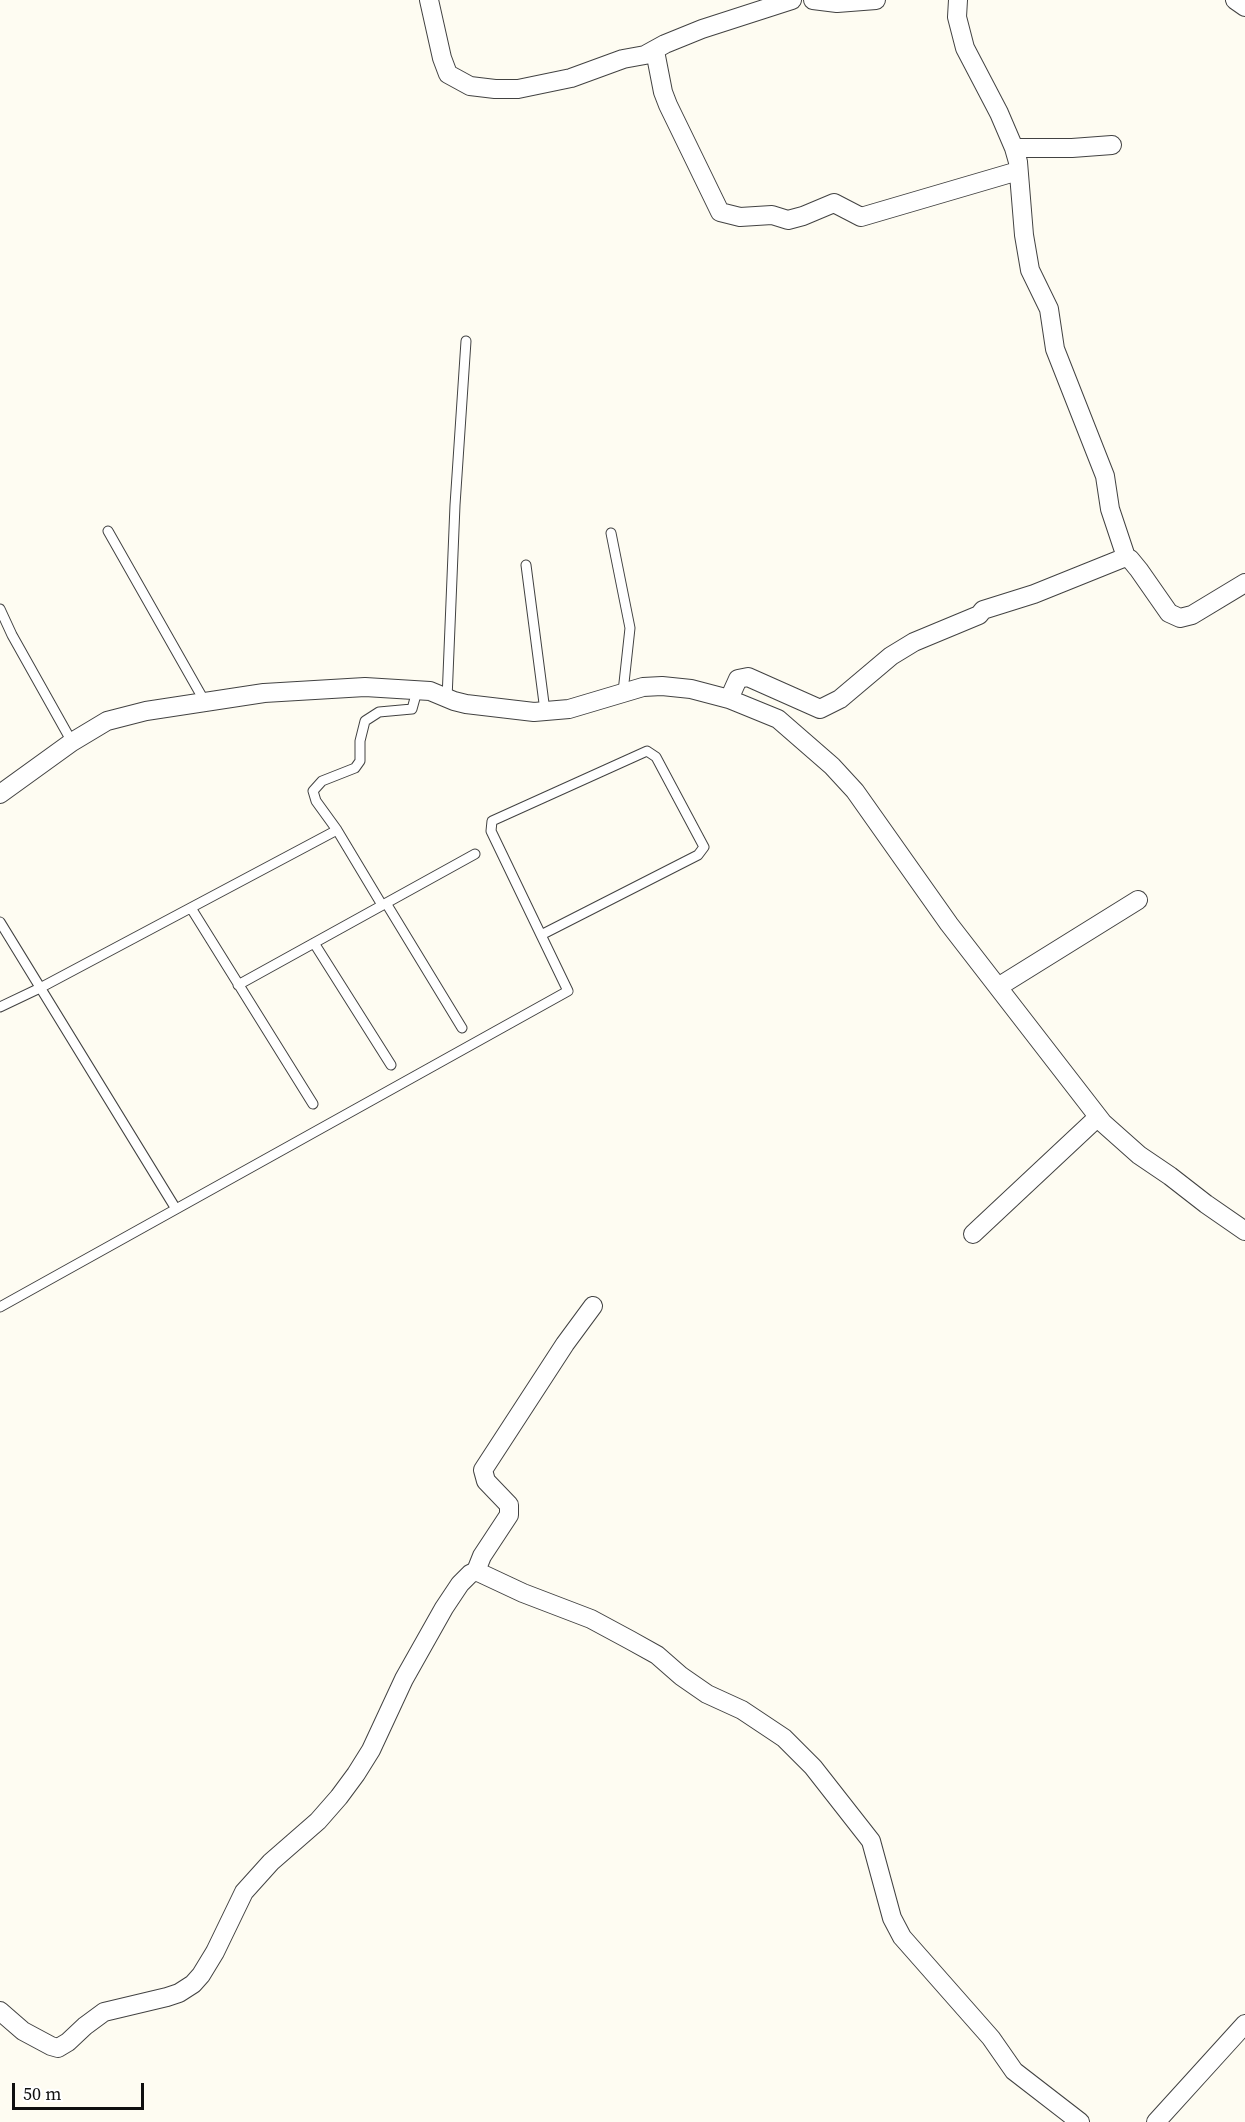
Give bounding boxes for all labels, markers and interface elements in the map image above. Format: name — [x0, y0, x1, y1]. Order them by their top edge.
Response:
scale bar — [15, 2071, 147, 2109]
text: 50 m — [23, 2081, 61, 2106]

